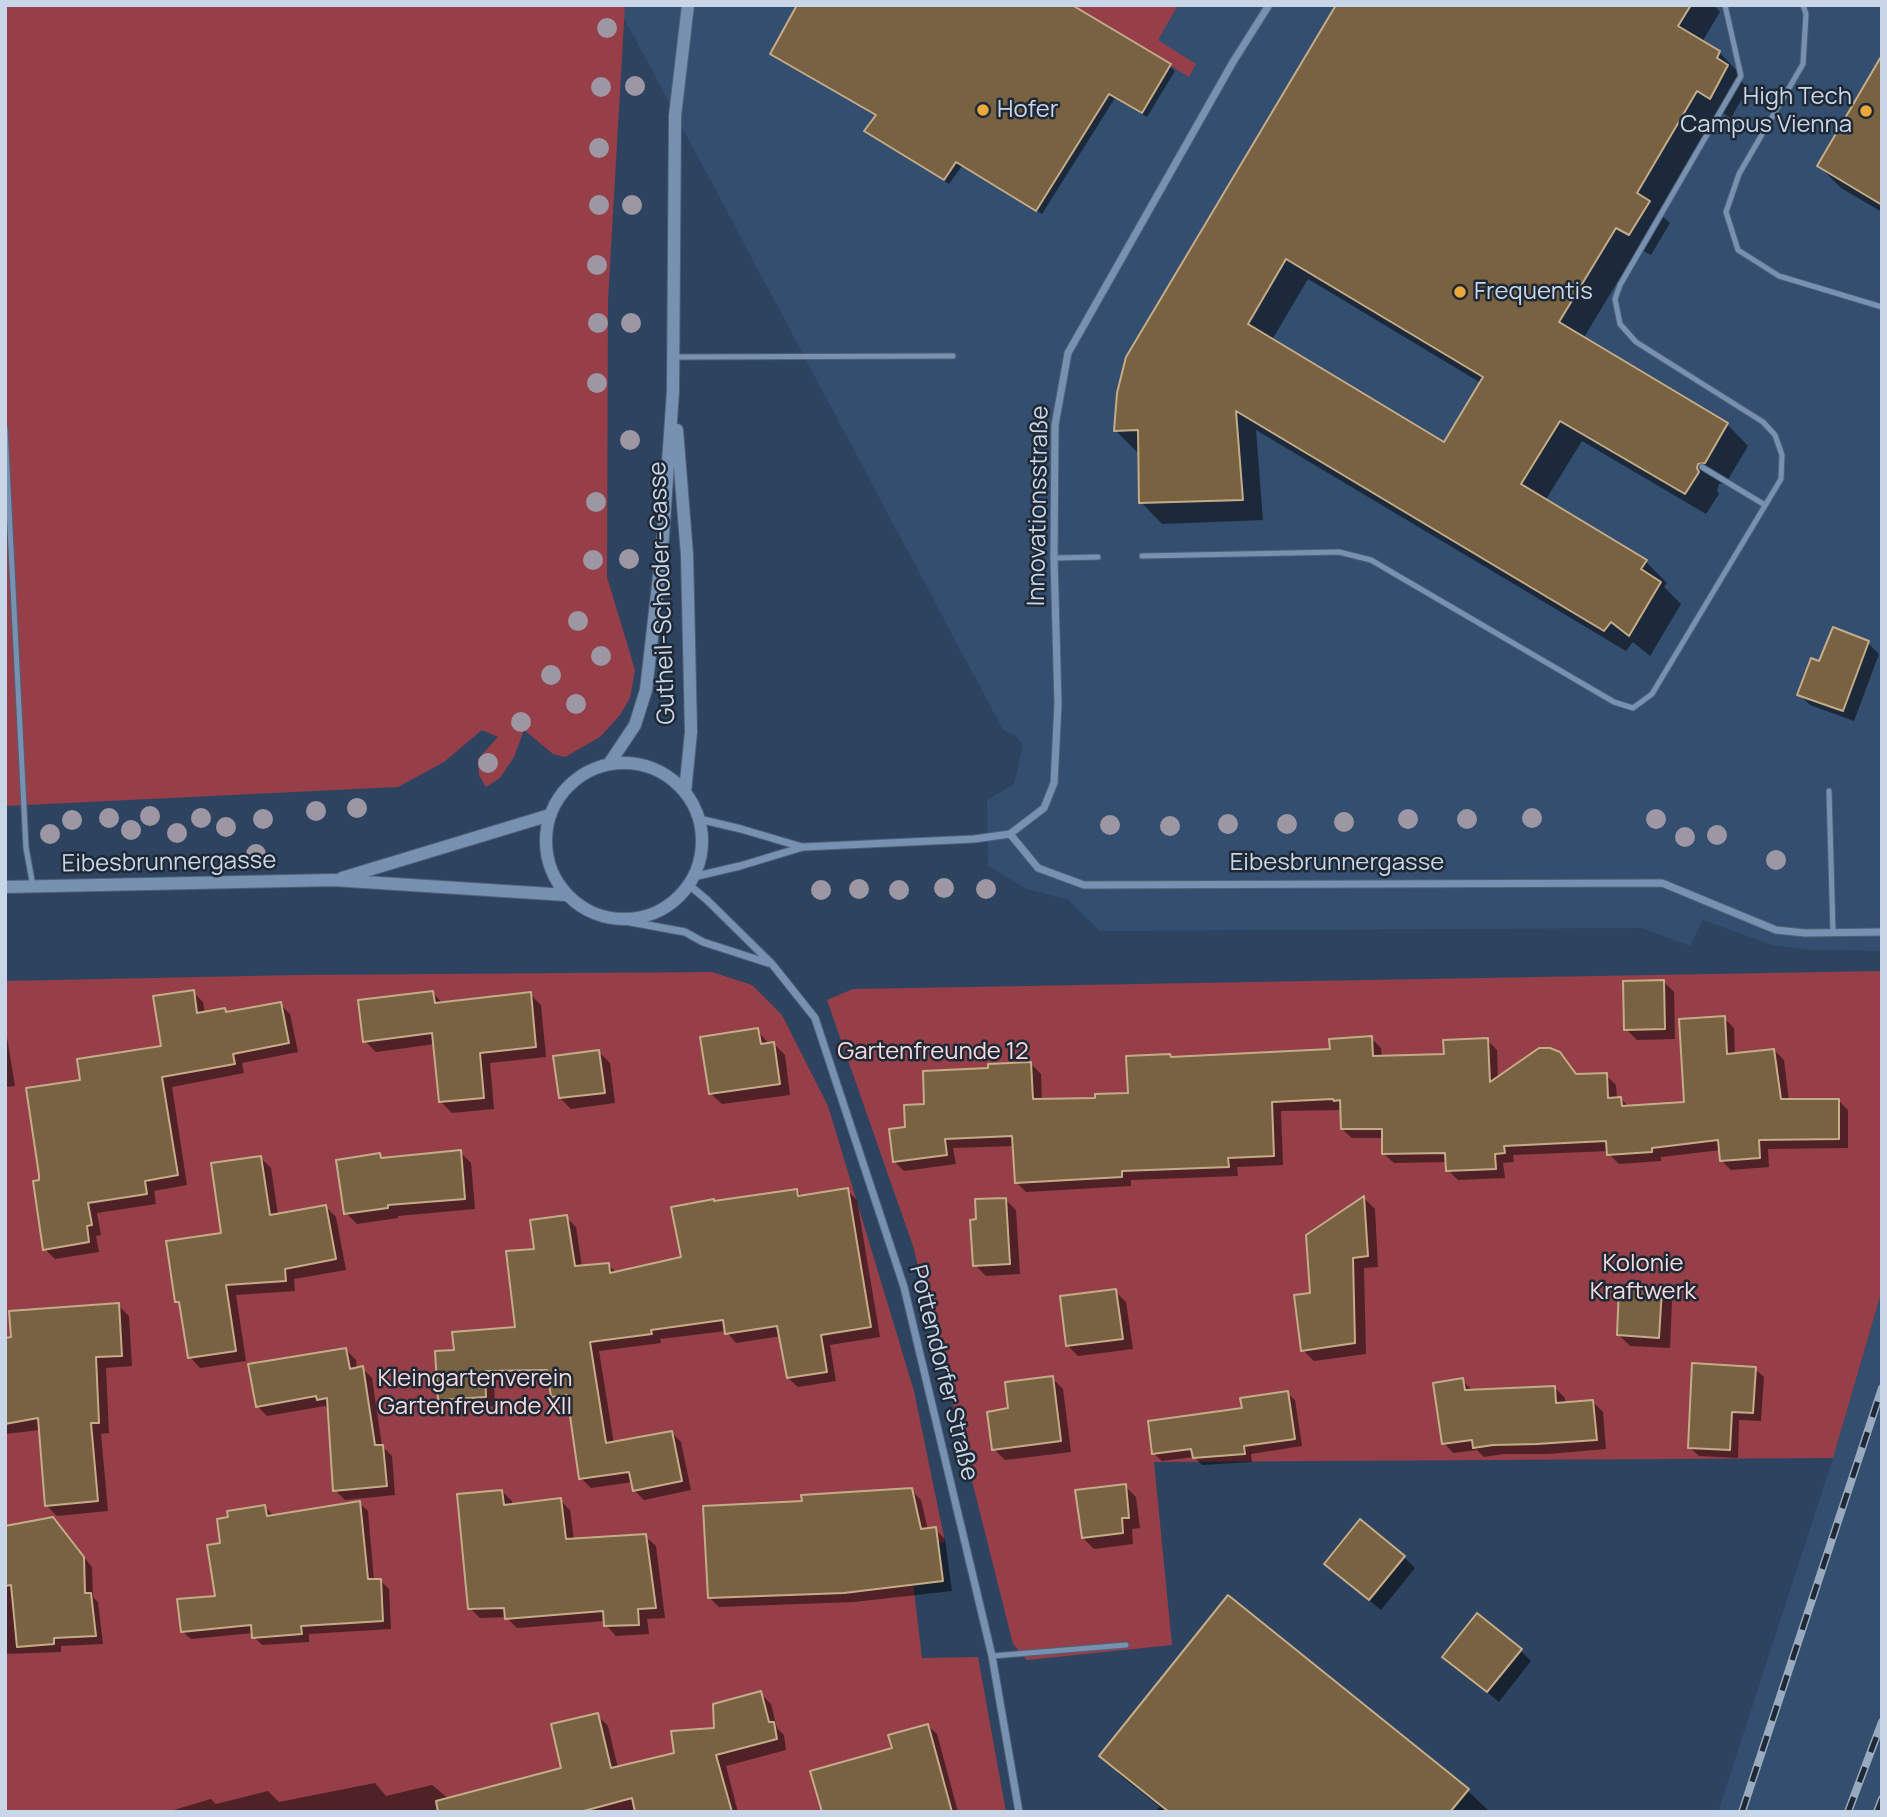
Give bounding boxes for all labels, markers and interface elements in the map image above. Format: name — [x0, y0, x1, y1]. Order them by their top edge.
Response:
place label: High Tech Campus Vienna — [1680, 83, 1852, 139]
place label: Hofer — [997, 96, 1058, 124]
marker: Hofer — [975, 102, 991, 118]
marker: High Tech Campus Vienna — [1858, 103, 1874, 119]
place label: Frequentis — [1474, 278, 1593, 306]
marker: Frequentis — [1452, 284, 1468, 300]
street label: Innovationsstraße — [1023, 405, 1055, 607]
street label: Gutheil-Schoder-Gasse — [644, 461, 682, 725]
street label: Eibesbrunnergasse — [61, 847, 277, 879]
street label: Eibesbrunnergasse — [1230, 849, 1444, 877]
park label: Gartenfreunde 12 — [837, 1038, 1029, 1066]
park label: Kolonie Kraftwerk — [1590, 1250, 1696, 1306]
street label: Pottendorfer Straße — [902, 1262, 984, 1484]
park label: Kleingartenverein Gartenfreunde XII — [377, 1365, 573, 1421]

